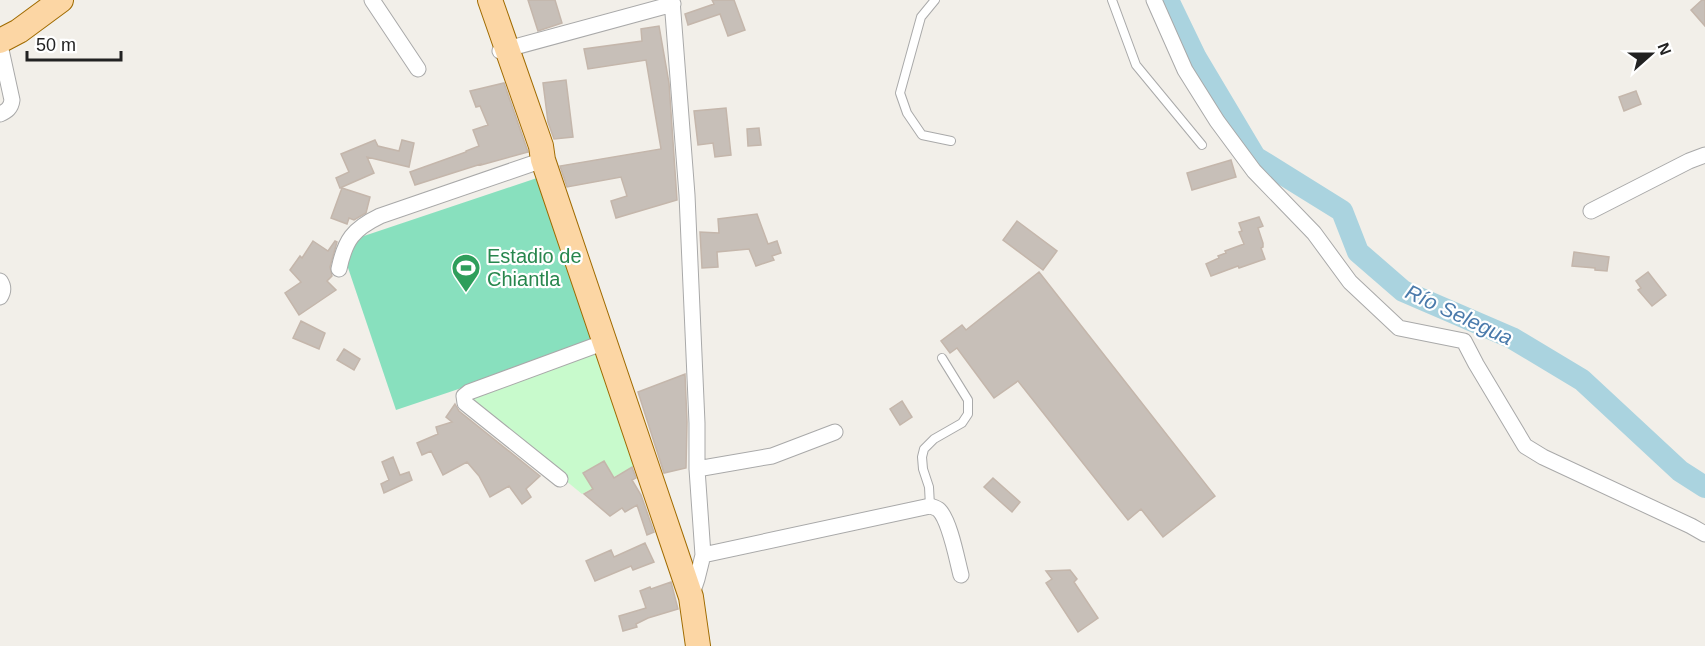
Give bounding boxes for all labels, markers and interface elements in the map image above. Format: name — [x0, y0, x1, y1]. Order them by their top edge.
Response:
scale bar — [27, 24, 122, 62]
north arrow — [1621, 24, 1681, 84]
text: 50 m — [36, 35, 76, 55]
text: N — [1655, 40, 1675, 57]
place label: Estadio de Chiantla — [487, 245, 582, 290]
sports icon: Estadio de Chiantla — [450, 252, 482, 294]
water label: Río Selegua — [1402, 280, 1516, 349]

